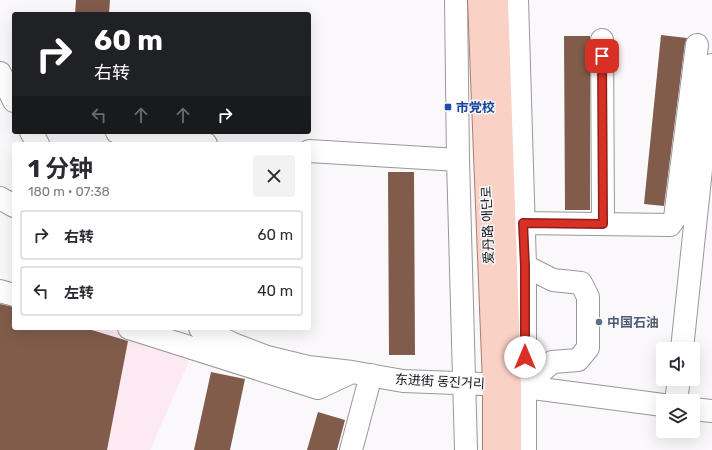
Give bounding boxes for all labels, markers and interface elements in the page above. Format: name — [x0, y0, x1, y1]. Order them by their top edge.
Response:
text: 60 m — [94, 24, 163, 57]
icon: right — [28, 28, 80, 80]
pin — [585, 39, 619, 73]
icon: arrive — [591, 45, 613, 67]
text: 右转 — [94, 62, 130, 84]
place label: 市党校 — [456, 100, 495, 115]
marker: 市党校 — [443, 102, 453, 112]
icon: left — [88, 104, 110, 126]
icon: ahead — [130, 104, 152, 126]
icon: ahead — [172, 104, 194, 126]
icon: right — [214, 104, 236, 126]
text: 1 分钟 — [28, 155, 93, 183]
button: close — [253, 155, 295, 197]
text: 180 m · 07:38 — [28, 184, 110, 199]
street label: 爱丹路 애단로 — [479, 186, 496, 264]
icon: right — [30, 224, 52, 246]
text: 60 m — [257, 226, 293, 244]
text: 右转 — [64, 228, 94, 246]
icon: left — [30, 280, 52, 302]
text: 40 m — [257, 282, 293, 300]
text: 左转 — [64, 284, 94, 302]
place label: 中国石油 — [607, 315, 659, 330]
marker: 中国石油 — [594, 317, 604, 327]
position arrow — [504, 336, 546, 378]
map controls — [656, 342, 700, 438]
button: sound — [656, 342, 700, 386]
street label: 东进街 동진거리 — [395, 372, 485, 391]
button: layers — [656, 394, 700, 438]

